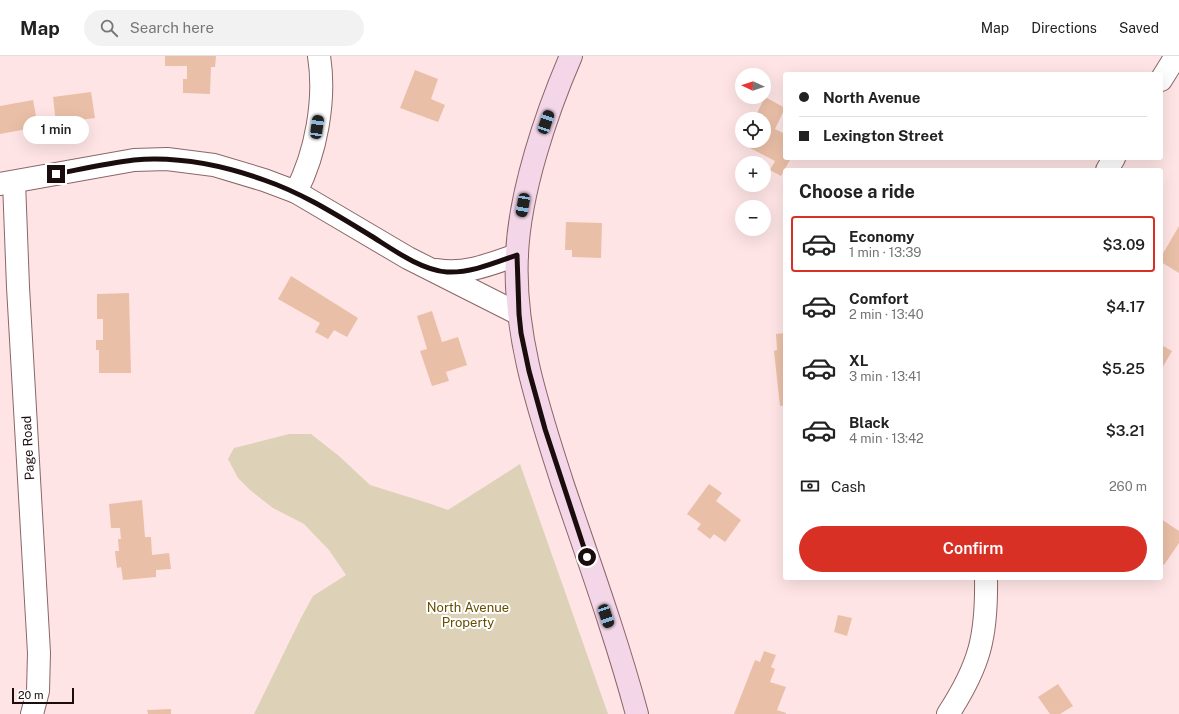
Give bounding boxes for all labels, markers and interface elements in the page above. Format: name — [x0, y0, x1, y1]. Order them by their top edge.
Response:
search box — [84, 10, 364, 46]
text: Map — [20, 17, 60, 39]
icon: search — [98, 17, 120, 39]
text: Search here — [130, 19, 214, 36]
text: Map — [981, 20, 1009, 36]
text: Directions — [1031, 20, 1097, 36]
text: Saved — [1119, 20, 1159, 36]
north arrow — [735, 68, 771, 104]
map controls — [735, 68, 771, 236]
text: North Avenue — [823, 89, 920, 106]
car — [536, 109, 556, 135]
button: locate — [735, 112, 771, 148]
car — [309, 114, 325, 140]
callout: 1 min — [23, 116, 89, 144]
text: 1 min — [41, 122, 71, 137]
text: Lexington Street — [823, 127, 944, 144]
button: + — [735, 156, 771, 192]
route end — [47, 165, 65, 183]
text: Choose a ride — [799, 181, 915, 202]
car — [515, 192, 531, 218]
button: − — [735, 200, 771, 236]
icon: car — [801, 226, 837, 262]
text: Economy — [849, 228, 914, 245]
text: $3.09 — [1102, 236, 1145, 253]
text: 1 min · 13:39 — [849, 245, 921, 260]
icon: car — [801, 288, 837, 324]
text: Comfort — [849, 290, 909, 307]
text: $4.17 — [1106, 298, 1145, 315]
text: 2 min · 13:40 — [849, 307, 924, 322]
icon: car — [801, 350, 837, 386]
text: XL — [849, 352, 868, 369]
text: $5.25 — [1102, 360, 1145, 377]
text: 3 min · 13:41 — [849, 369, 921, 384]
icon: car — [801, 412, 837, 448]
text: Black — [849, 414, 889, 431]
street label: Page Road — [19, 415, 37, 481]
text: $3.21 — [1106, 422, 1145, 439]
text: 4 min · 13:42 — [849, 431, 924, 446]
icon: cash — [799, 475, 821, 497]
text: Cash — [831, 478, 866, 495]
text: 260 m — [1109, 479, 1147, 494]
button: Confirm — [799, 526, 1147, 572]
route start — [578, 548, 596, 566]
park label: North Avenue Property — [427, 600, 509, 630]
car — [597, 603, 615, 629]
scale bar — [12, 686, 74, 705]
text: 20 m — [18, 689, 43, 701]

